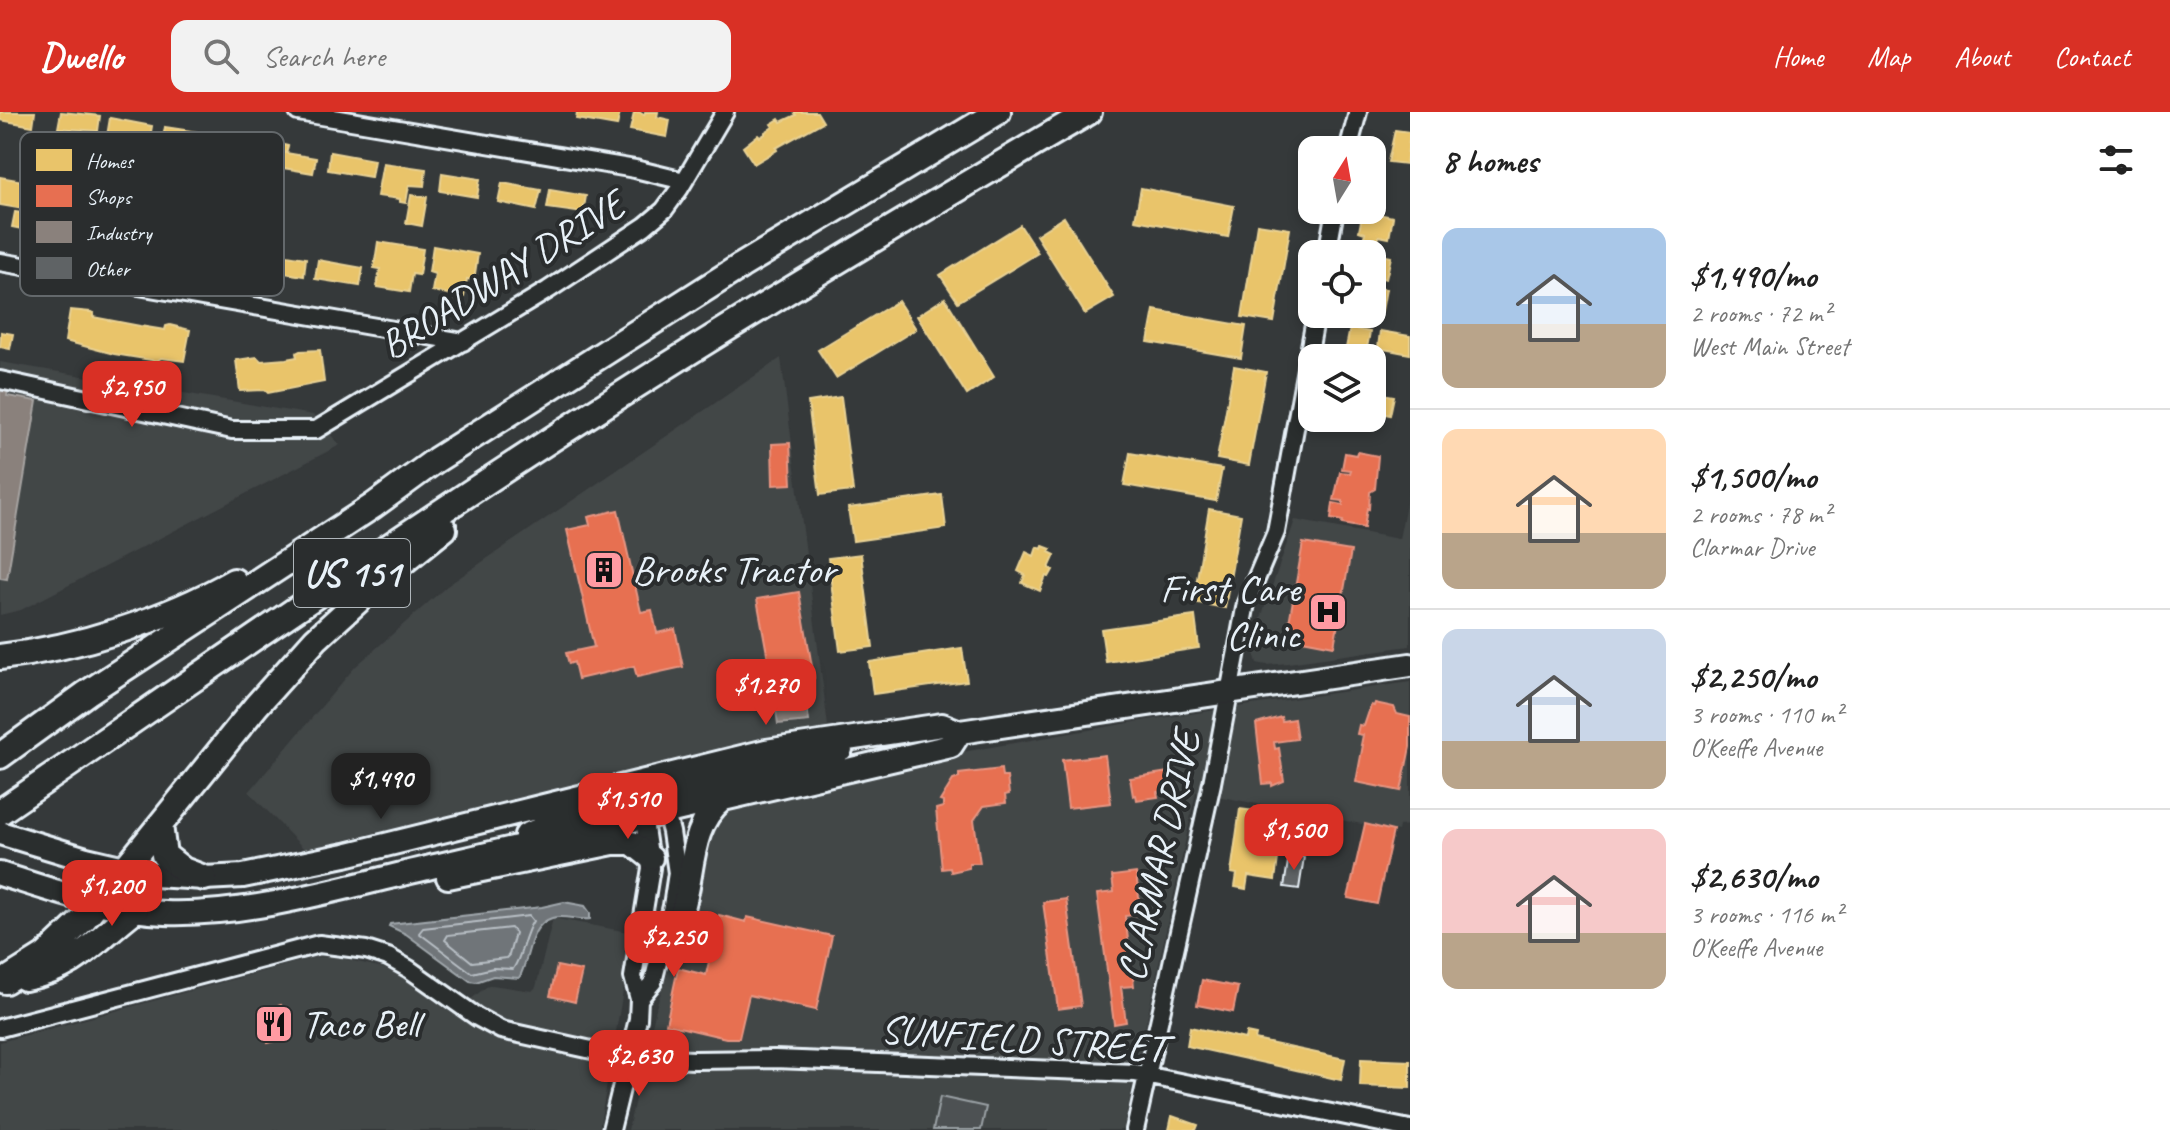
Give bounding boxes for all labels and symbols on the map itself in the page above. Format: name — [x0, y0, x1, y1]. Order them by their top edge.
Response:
legend — [20, 132, 284, 296]
north arrow — [1298, 136, 1386, 224]
text: Homes — [86, 147, 135, 175]
street label: BROADWAY DRIVE — [370, 177, 638, 370]
text: Shops — [86, 183, 133, 211]
text: Industry — [86, 219, 154, 247]
text: Other — [86, 255, 132, 283]
pin: $2,950 — [67, 361, 197, 429]
road number: US 151 — [294, 539, 410, 607]
place label: Brooks Tractor — [632, 545, 839, 595]
building icon: Brooks Tractor — [583, 549, 625, 591]
place label: First Care Clinic — [1160, 564, 1303, 660]
hospital icon: First Care Clinic — [1307, 591, 1349, 633]
pin: $1,270 — [701, 659, 831, 727]
street label: CLARMAR DRIVE — [1106, 722, 1213, 986]
pin: $1,490 — [316, 753, 446, 821]
pin: $1,510 — [563, 773, 693, 841]
pin: $1,500 — [1229, 804, 1359, 872]
pin: $1,200 — [47, 860, 177, 928]
pin: $2,250 — [609, 911, 739, 979]
place label: Taco Bell — [302, 999, 425, 1049]
restaurant icon: Taco Bell — [253, 1003, 295, 1045]
street label: SUNFIELD STREET — [879, 1004, 1177, 1075]
pin: $2,630 — [574, 1030, 704, 1098]

